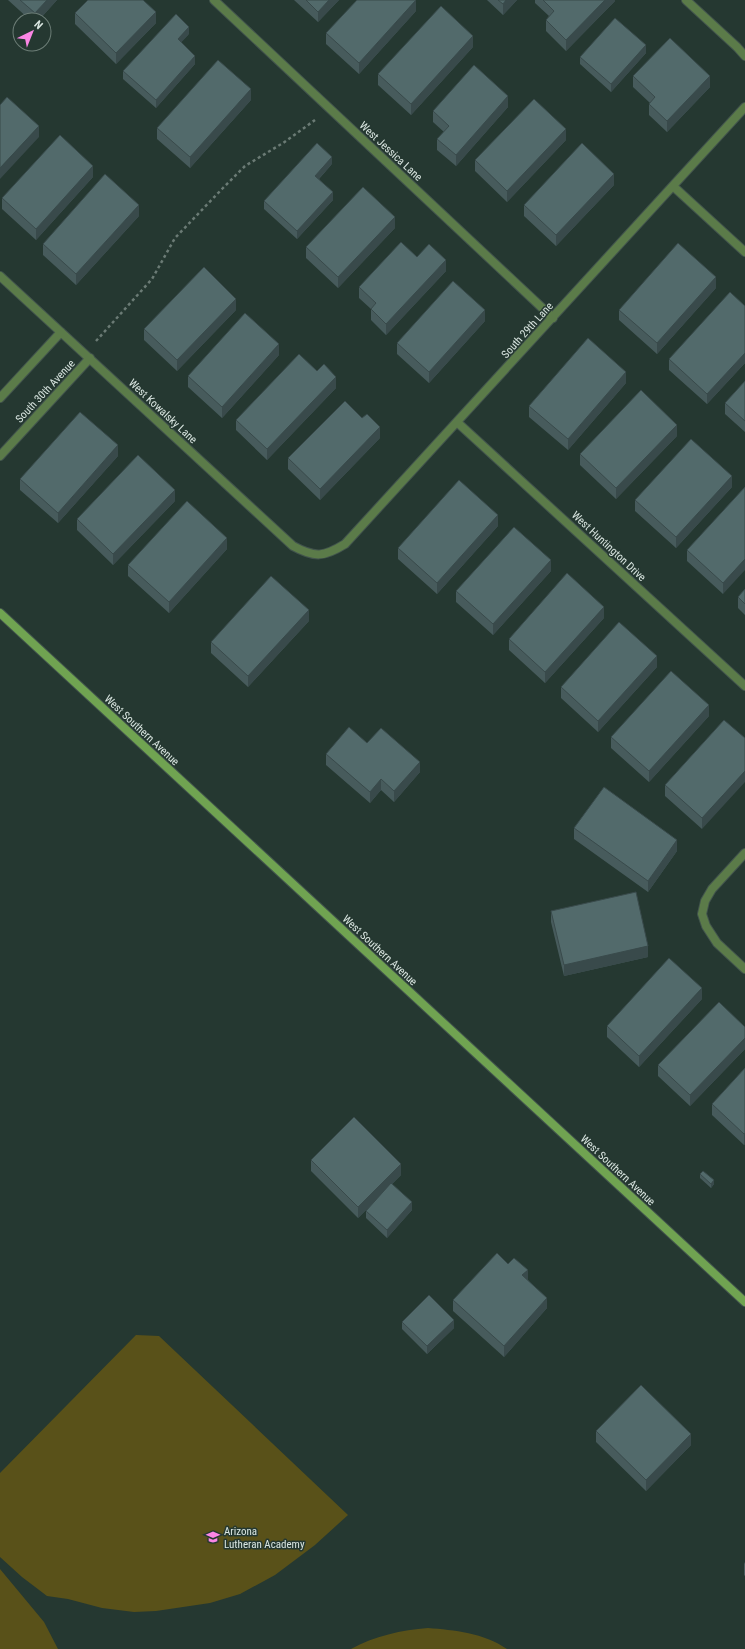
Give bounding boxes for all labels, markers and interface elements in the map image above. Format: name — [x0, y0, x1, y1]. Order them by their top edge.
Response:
north arrow — [12, 12, 52, 52]
text: N — [32, 18, 46, 32]
street label: West Jessica Lane — [357, 119, 425, 184]
street label: South 29th Lane — [499, 300, 556, 361]
street label: South 30th Avenue — [13, 357, 78, 425]
street label: West Kowalsky Lane — [126, 376, 199, 446]
street label: West Huntington Drive — [569, 509, 648, 584]
street label: West Southern Avenue — [102, 692, 182, 768]
street label: West Southern Avenue — [340, 912, 420, 988]
street label: West Southern Avenue — [578, 1132, 658, 1208]
place label: Arizona Lutheran Academy — [224, 1525, 305, 1551]
school or university icon: Arizona Lutheran Academy — [205, 1529, 221, 1545]

